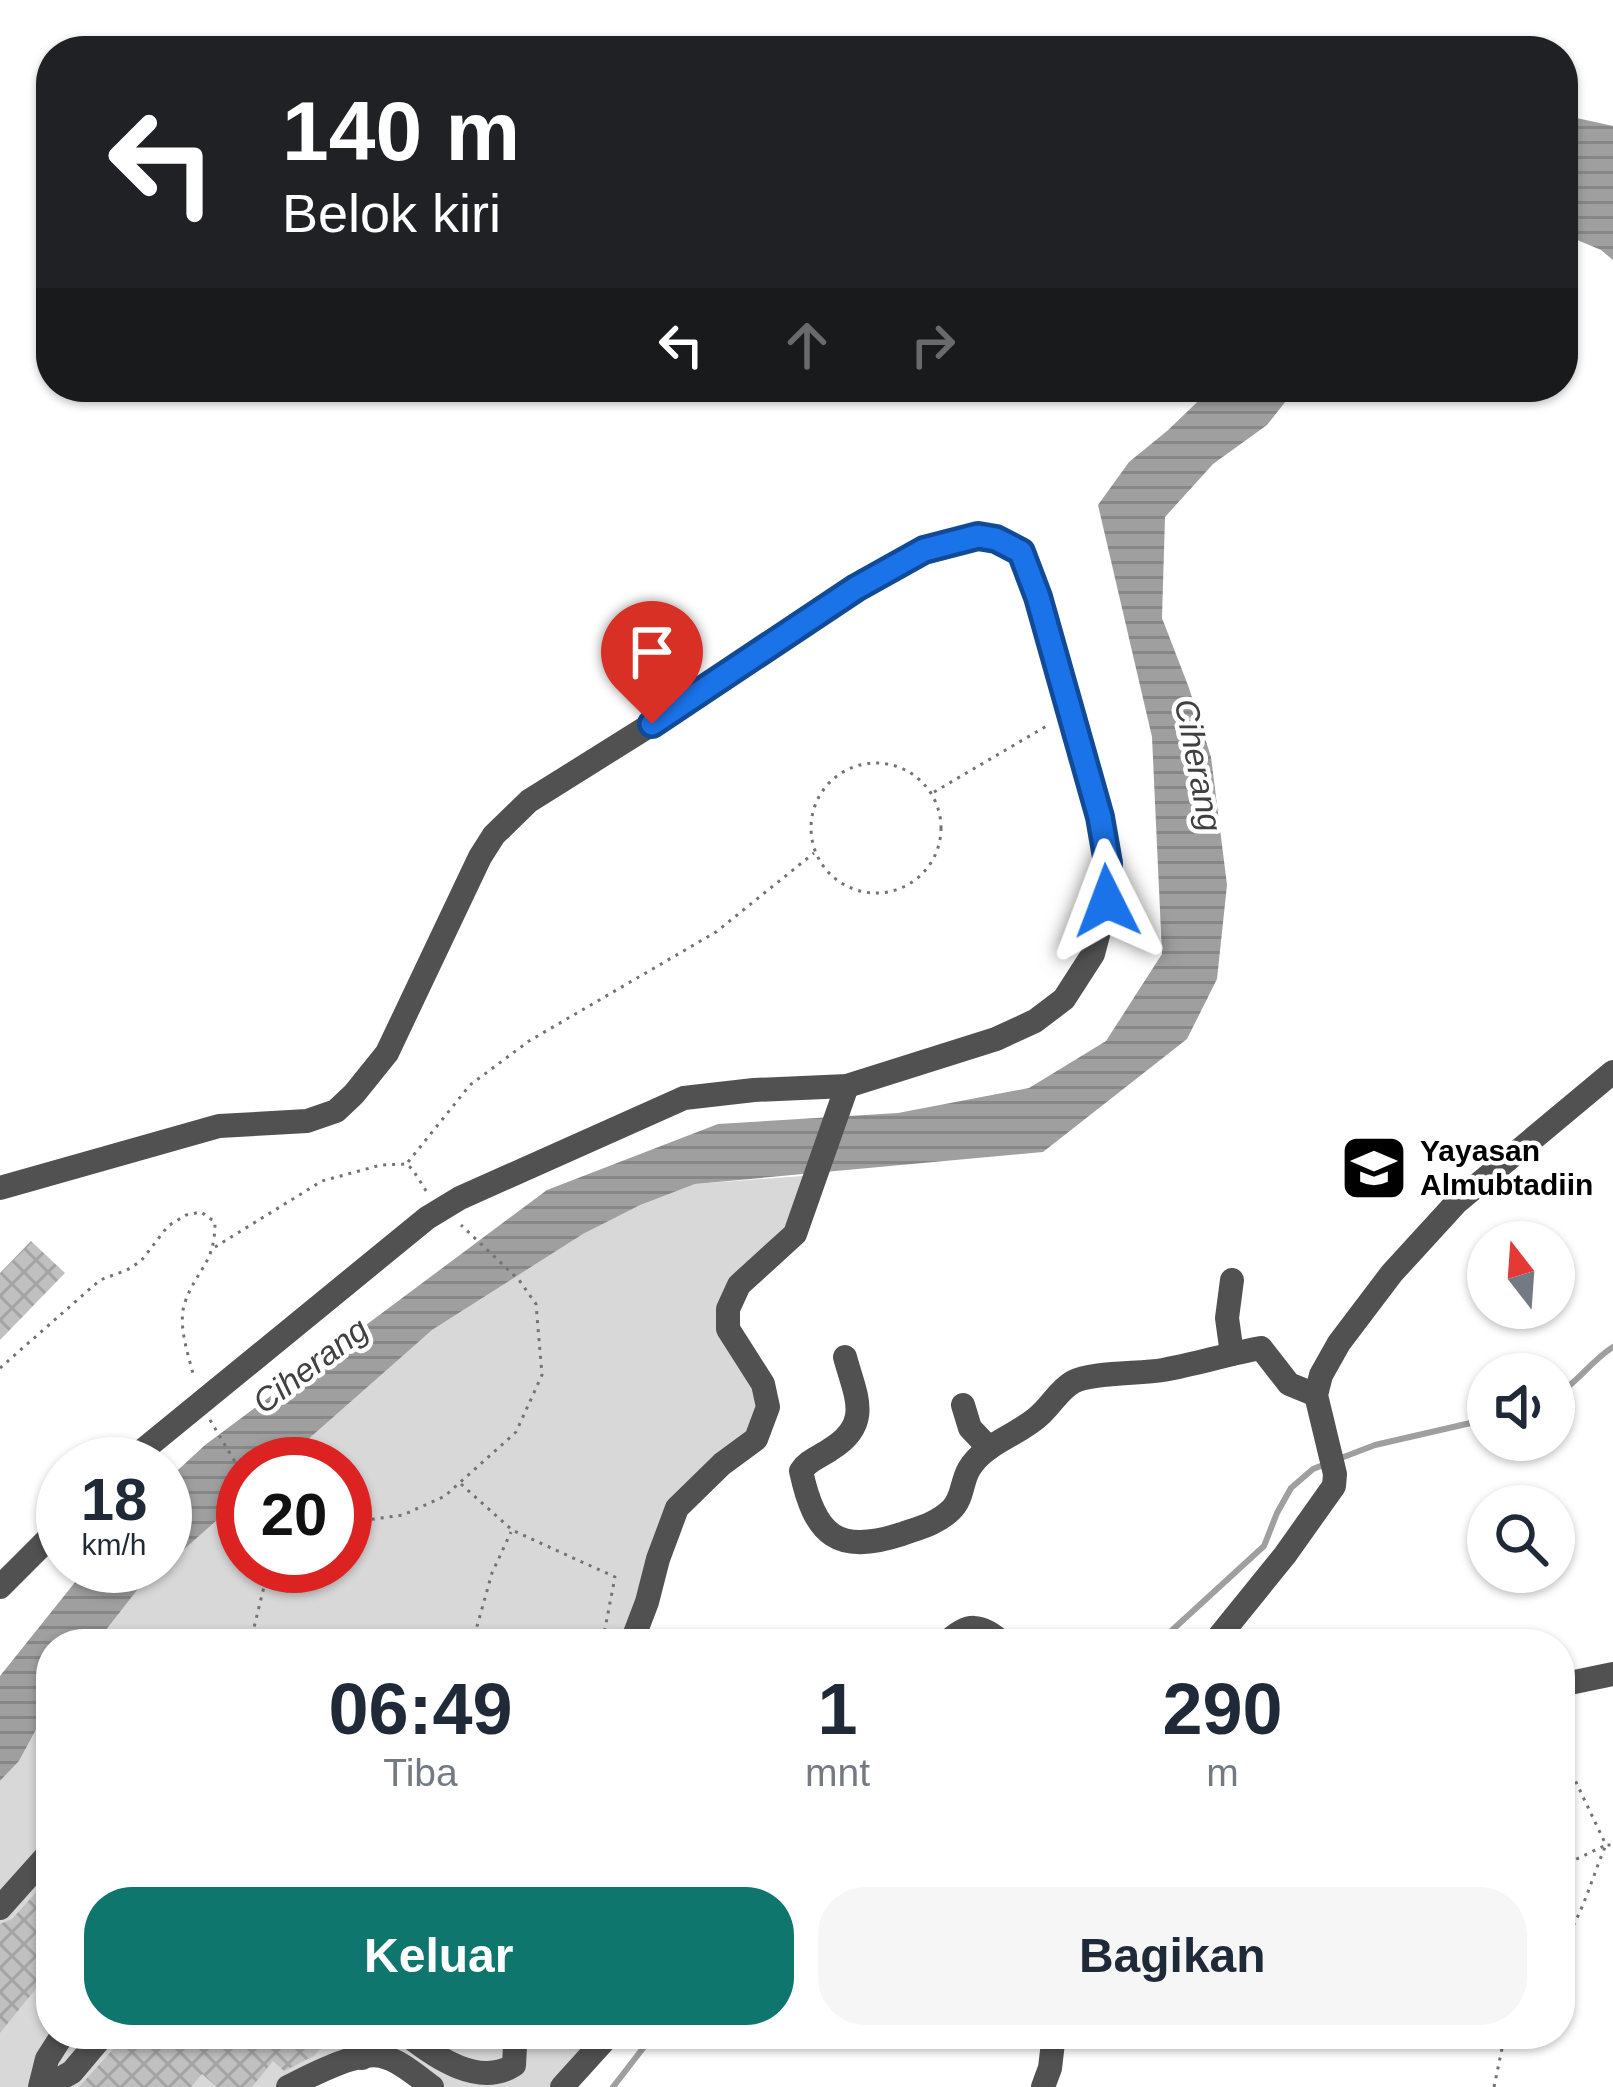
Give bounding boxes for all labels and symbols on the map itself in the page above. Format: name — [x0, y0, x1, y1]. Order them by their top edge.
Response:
pin — [601, 601, 703, 724]
water label: Ciherang — [1168, 696, 1230, 835]
position arrow — [1044, 838, 1170, 964]
school or university icon: Yayasan Almubtadiin — [1339, 1133, 1409, 1203]
place label: Yayasan Almubtadiin — [1420, 1134, 1593, 1201]
north arrow — [1467, 1221, 1575, 1329]
water label: Ciherang — [246, 1310, 375, 1420]
speed limit sign: 20 — [216, 1437, 372, 1593]

